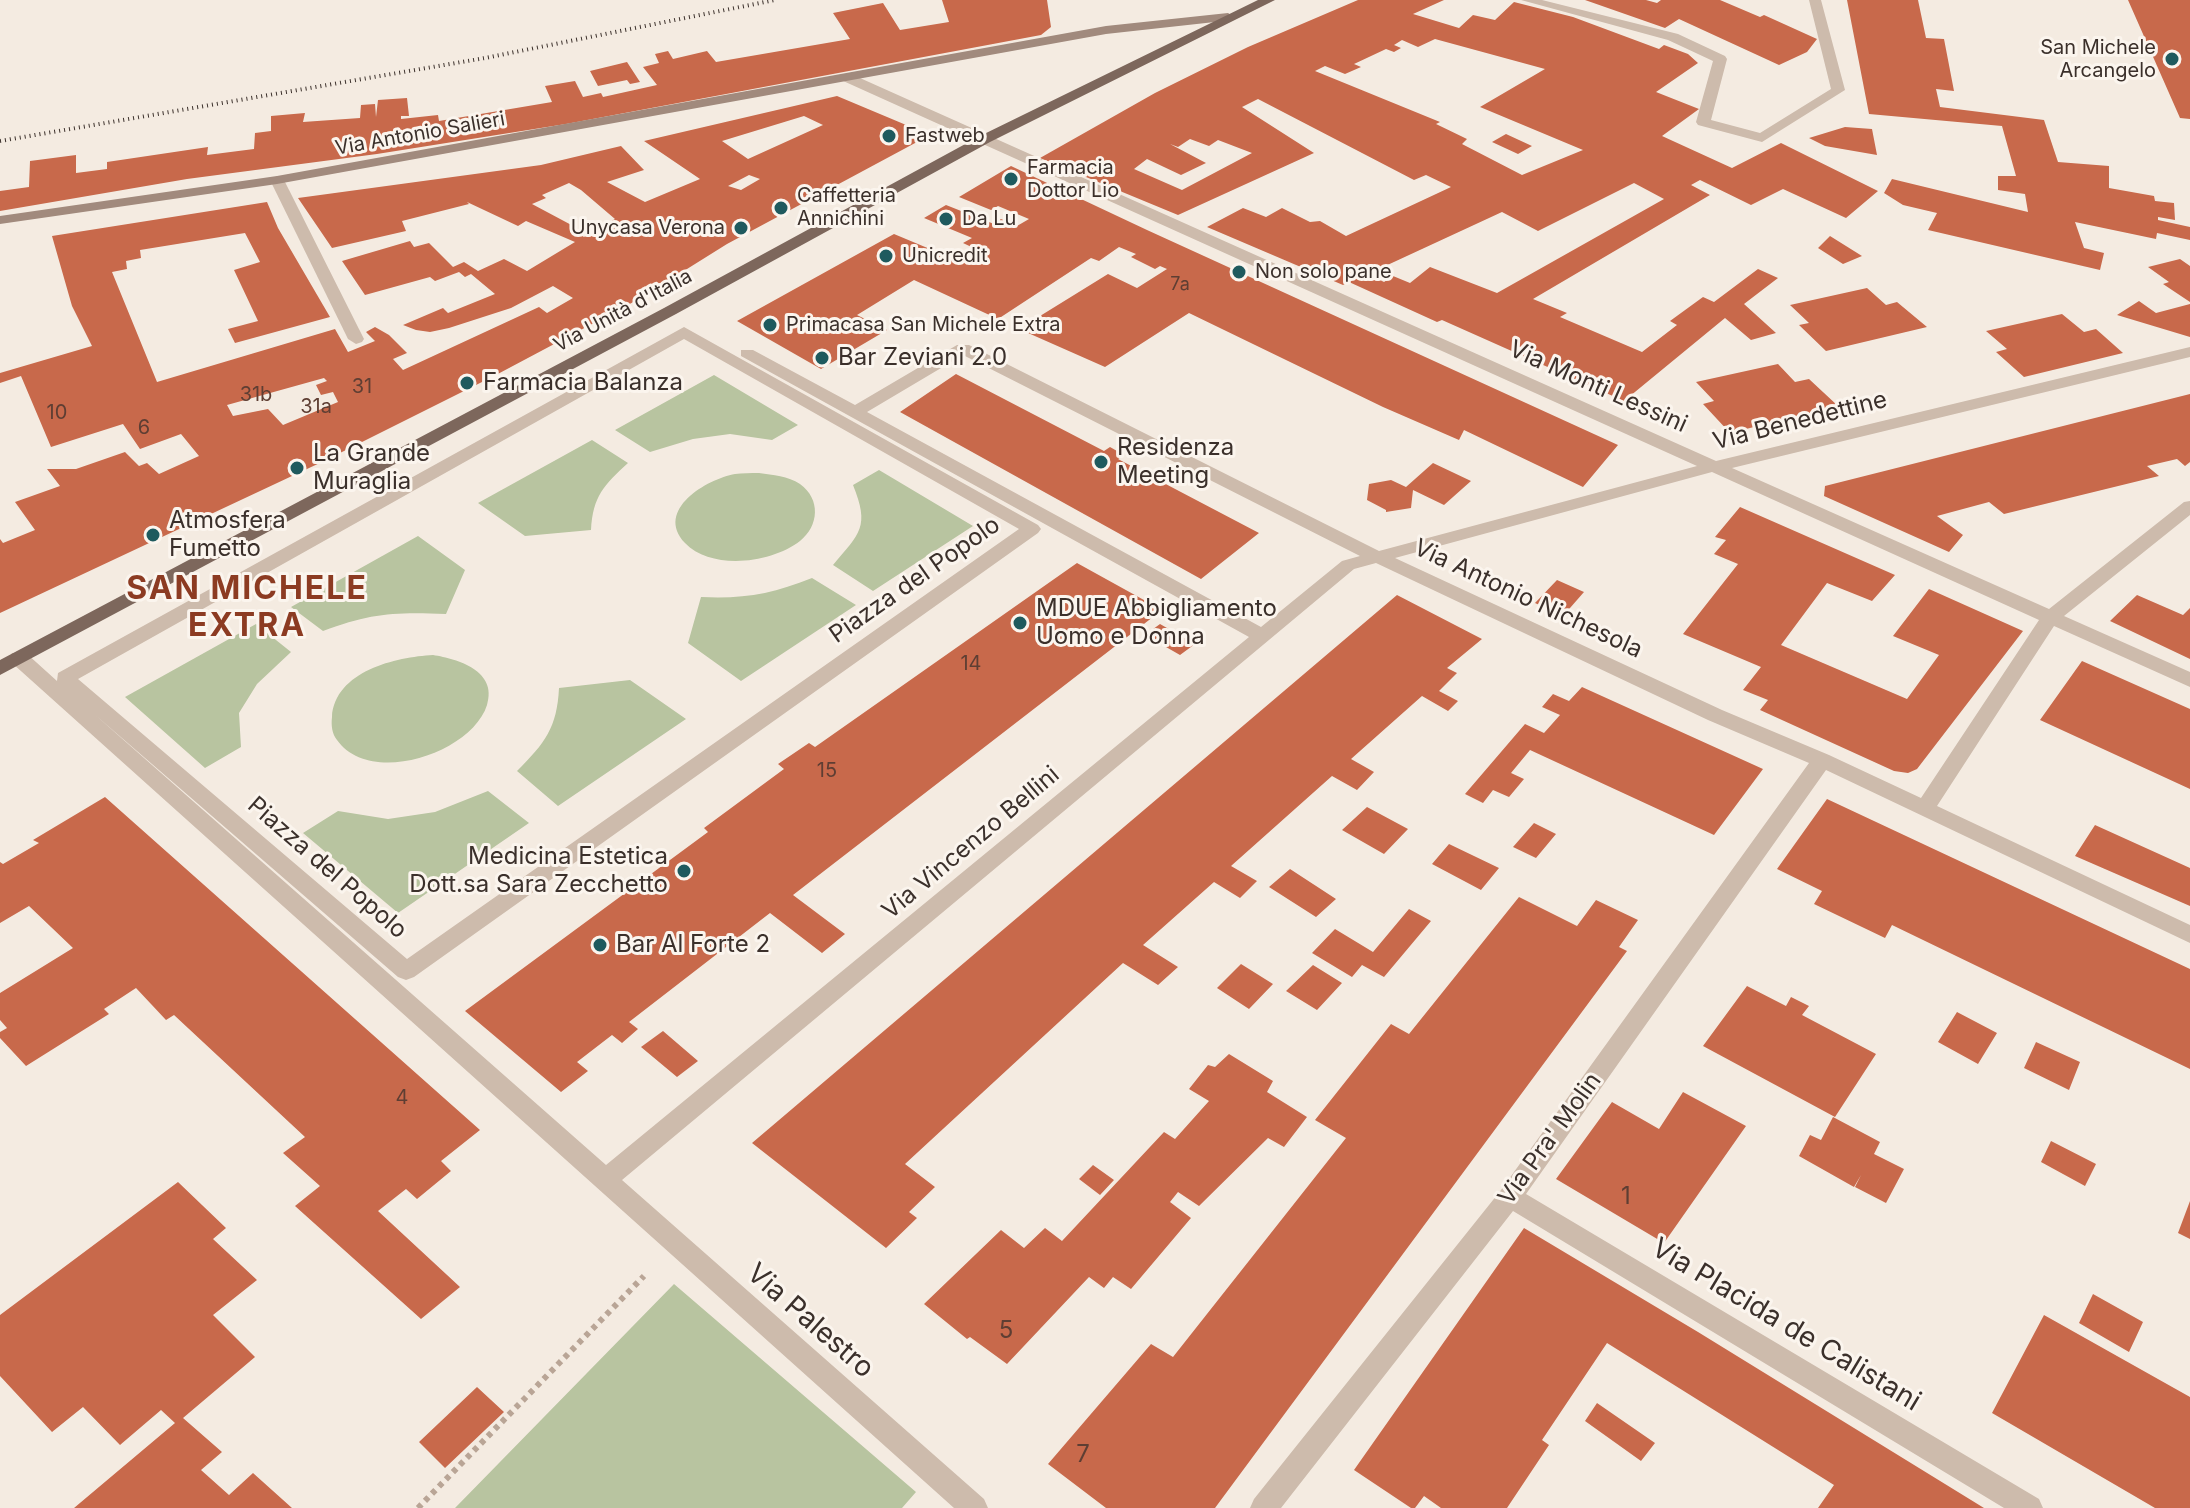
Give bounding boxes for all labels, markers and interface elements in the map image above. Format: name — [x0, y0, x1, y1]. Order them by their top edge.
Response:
place label: San Michele Arcangelo — [2040, 36, 2156, 83]
marker: San Michele Arcangelo — [2163, 50, 2181, 68]
street label: Via Antonio Salieri — [333, 107, 507, 161]
place label: Fastweb — [905, 124, 985, 148]
marker: Fastweb — [880, 127, 898, 145]
place label: Farmacia Dottor Lio — [1027, 156, 1119, 203]
marker: Farmacia Dottor Lio — [1002, 170, 1020, 188]
place label: Caffetteria Annichini — [797, 184, 896, 231]
marker: Caffetteria Annichini — [772, 199, 790, 217]
place label: Da Lu — [962, 207, 1016, 231]
marker: Da Lu — [937, 210, 955, 228]
place label: Unycasa Verona — [571, 216, 725, 240]
marker: Unycasa Verona — [732, 219, 750, 237]
place label: Unicredit — [902, 244, 987, 268]
marker: Unicredit — [877, 247, 895, 265]
place label: Non solo pane — [1255, 260, 1392, 284]
marker: Non solo pane — [1230, 263, 1248, 281]
street label: Via Unità d'Italia — [550, 264, 696, 358]
house number: 7a — [1170, 274, 1190, 296]
place label: Primacasa San Michele Extra — [786, 313, 1061, 337]
marker: Primacasa San Michele Extra — [761, 316, 779, 334]
street label: Via Monti Lessini — [1504, 335, 1692, 439]
place label: Bar Zeviani 2.0 — [838, 344, 1007, 372]
marker: Bar Zeviani 2.0 — [813, 349, 831, 367]
place label: Farmacia Balanza — [483, 369, 683, 397]
marker: Farmacia Balanza — [458, 374, 476, 392]
house number: 31 — [352, 375, 372, 399]
house number: 31b — [240, 383, 272, 407]
street label: Via Benedettine — [1710, 385, 1890, 457]
house number: 31a — [300, 395, 332, 419]
house number: 10 — [47, 401, 67, 425]
house number: 6 — [138, 416, 150, 440]
place label: Residenza Meeting — [1117, 434, 1234, 490]
place label: La Grande Muraglia — [313, 440, 430, 496]
marker: Residenza Meeting — [1092, 453, 1110, 471]
marker: La Grande Muraglia — [288, 459, 306, 477]
place label: Atmosfera Fumetto — [169, 507, 286, 563]
street label: Piazza del Popolo — [824, 510, 1006, 650]
marker: Atmosfera Fumetto — [144, 526, 162, 544]
street label: Via Antonio Nichesola — [1409, 533, 1647, 665]
district label: SAN MICHELE EXTRA — [126, 570, 368, 645]
place label: MDUE Abbigliamento Uomo e Donna — [1036, 595, 1277, 651]
marker: MDUE Abbigliamento Uomo e Donna — [1011, 614, 1029, 632]
house number: 14 — [960, 652, 982, 676]
house number: 15 — [817, 759, 837, 783]
street label: Via Vincenzo Bellini — [877, 761, 1065, 925]
street label: Piazza del Popolo — [242, 791, 412, 945]
place label: Medicina Estetica Dott.sa Sara Zecchetto — [409, 843, 668, 899]
marker: Medicina Estetica Dott.sa Sara Zecchetto — [675, 862, 693, 880]
place label: Bar Al Forte 2 — [616, 931, 770, 959]
marker: Bar Al Forte 2 — [591, 936, 609, 954]
street label: Via Pra' Molin — [1492, 1067, 1608, 1211]
house number: 4 — [396, 1086, 408, 1110]
house number: 1 — [1621, 1183, 1631, 1211]
street label: Via Placida de Calistani — [1645, 1231, 1927, 1419]
street label: Via Palestro — [740, 1257, 880, 1385]
house number: 5 — [999, 1317, 1013, 1345]
house number: 7 — [1076, 1441, 1090, 1469]

